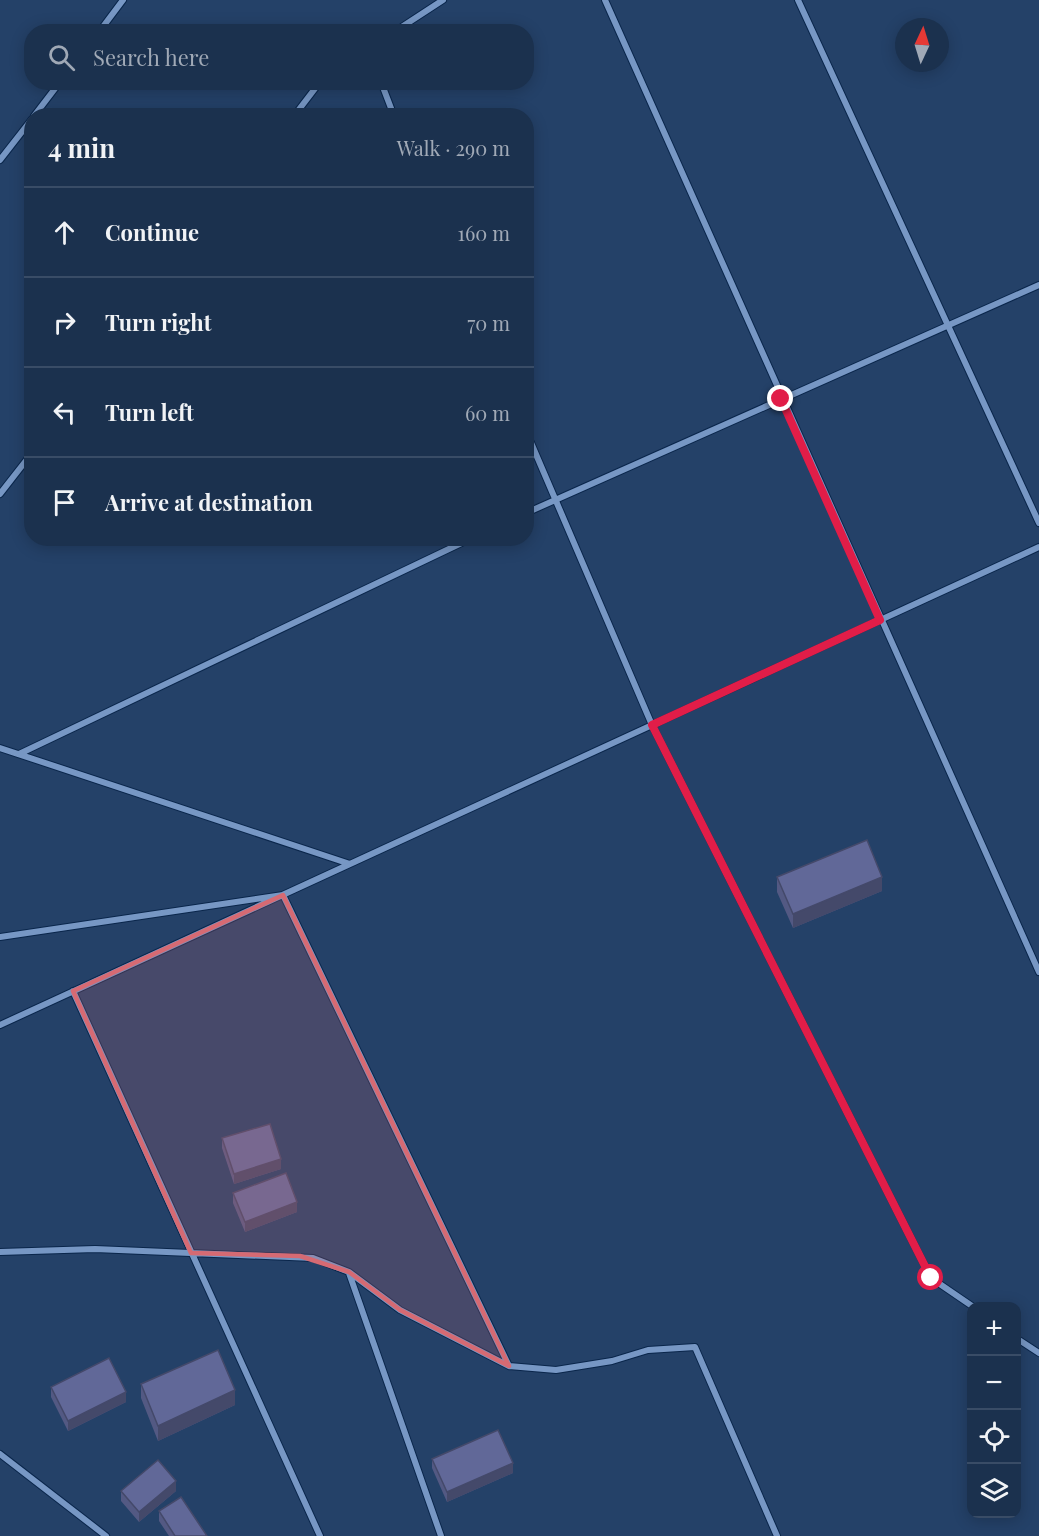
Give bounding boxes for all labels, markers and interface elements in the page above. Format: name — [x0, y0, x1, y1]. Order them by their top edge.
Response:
north arrow — [895, 18, 949, 72]
search box — [24, 24, 534, 90]
icon: search — [45, 41, 78, 74]
text: Search here — [93, 42, 209, 72]
text: 4 min — [48, 130, 115, 165]
text: Walk · 290 m — [397, 134, 510, 161]
icon: ahead — [48, 216, 81, 249]
text: Continue — [105, 217, 199, 247]
text: 160 m — [458, 219, 510, 246]
icon: right — [48, 306, 81, 339]
text: Turn right — [105, 307, 211, 337]
text: 70 m — [467, 309, 510, 336]
route end — [767, 385, 793, 411]
icon: left — [48, 396, 81, 429]
text: Turn left — [105, 397, 194, 427]
text: 60 m — [465, 399, 510, 426]
icon: arrive — [48, 486, 81, 519]
text: Arrive at destination — [105, 487, 313, 517]
route start — [917, 1264, 943, 1290]
map controls — [967, 1302, 1021, 1518]
button: + — [967, 1302, 1021, 1356]
button: − — [967, 1356, 1021, 1410]
button: locate — [967, 1410, 1021, 1464]
button: layers — [967, 1464, 1021, 1518]

